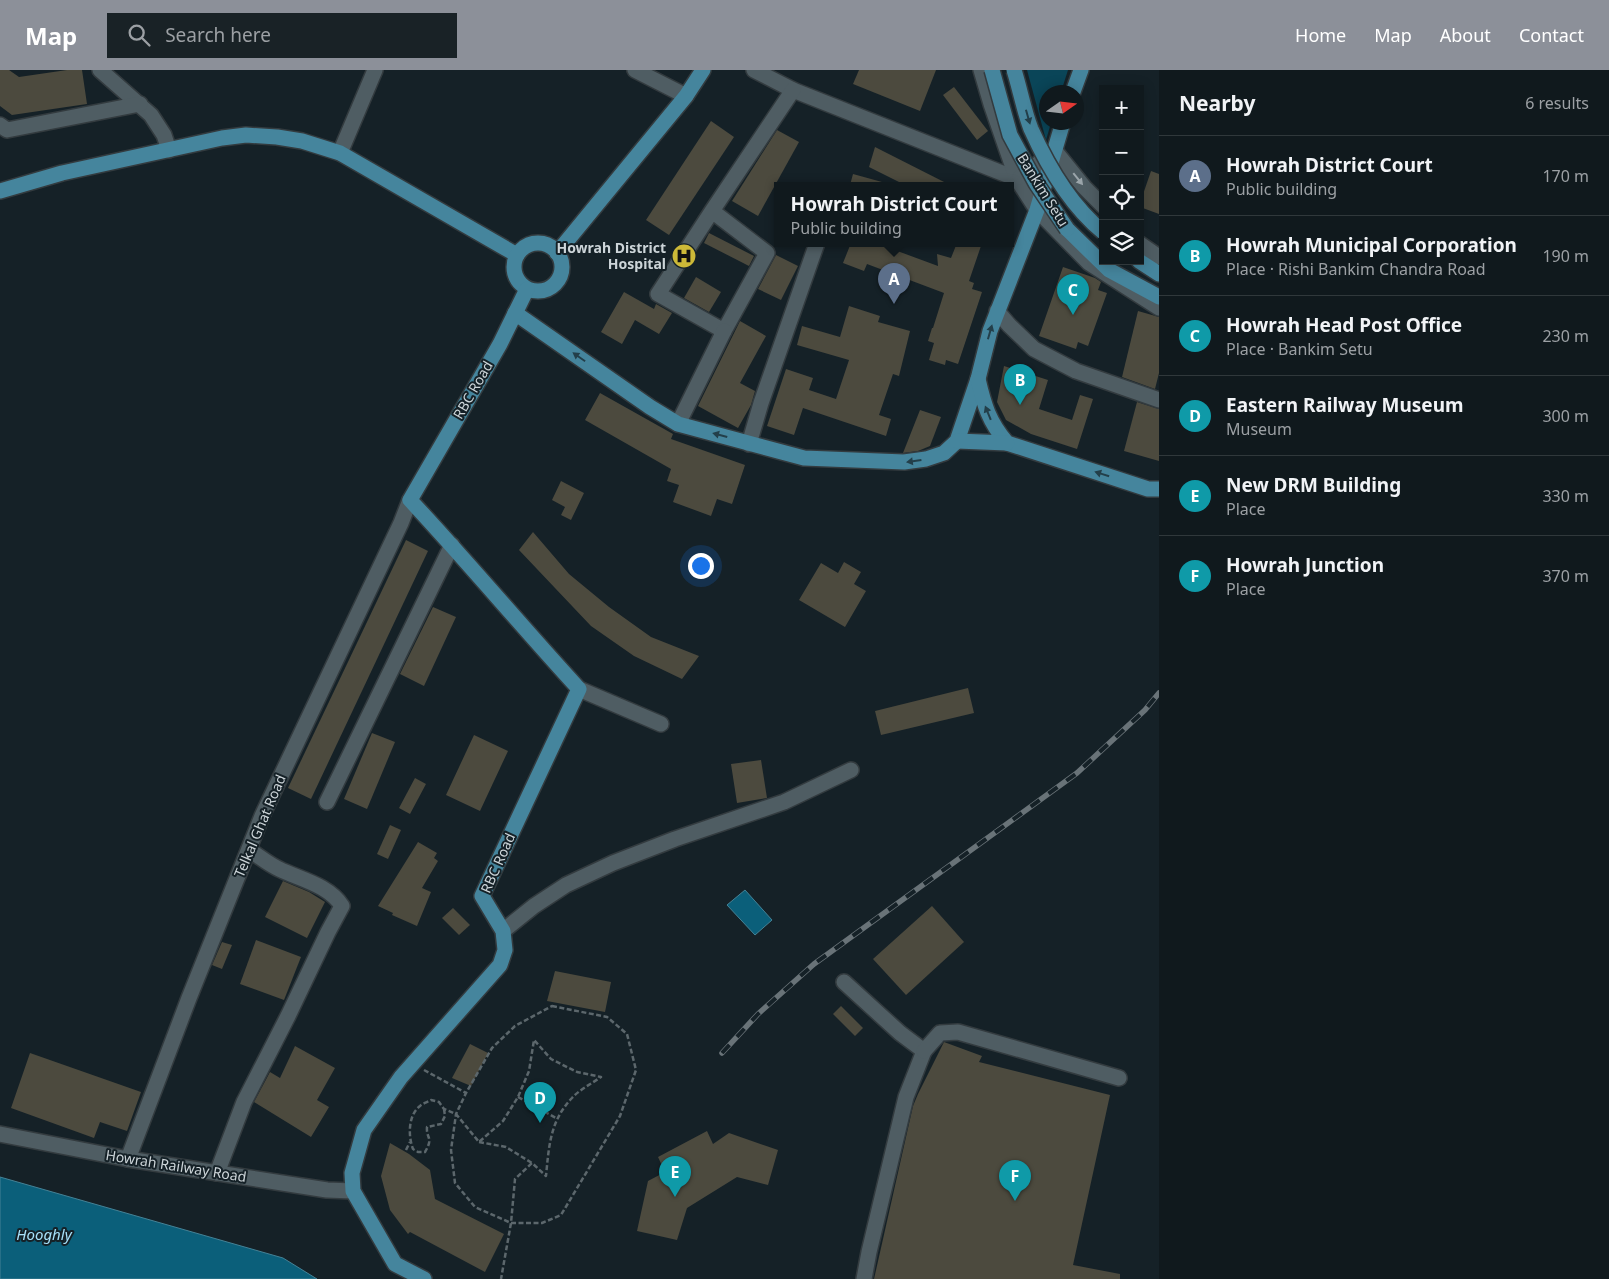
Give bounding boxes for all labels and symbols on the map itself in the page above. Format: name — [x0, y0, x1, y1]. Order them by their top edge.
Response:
north arrow — [1039, 85, 1084, 130]
one-way arrow — [1024, 109, 1032, 124]
street label: Bankim Setu — [1013, 150, 1073, 230]
one-way arrow — [1072, 173, 1083, 186]
place label: Howrah District Hospital — [556, 238, 666, 273]
hospital icon: Howrah District Hospital — [671, 243, 697, 269]
pin: A — [878, 263, 910, 304]
pin: C — [1057, 274, 1089, 315]
one-way arrow — [987, 324, 995, 339]
one-way arrow — [572, 352, 586, 362]
street label: RBC Road — [448, 357, 497, 422]
pin: B — [1004, 364, 1036, 405]
one-way arrow — [984, 405, 992, 420]
one-way arrow — [712, 431, 727, 439]
one-way arrow — [906, 457, 922, 465]
one-way arrow — [1094, 470, 1109, 477]
your location — [688, 553, 714, 579]
street label: Telkal Ghat Road — [229, 771, 290, 880]
street label: RBC Road — [476, 830, 519, 896]
pin: D — [524, 1082, 556, 1123]
street label: Howrah Railway Road — [104, 1145, 248, 1186]
pin: E — [659, 1156, 691, 1197]
pin: F — [999, 1160, 1031, 1201]
water label: Hooghly — [16, 1224, 73, 1244]

